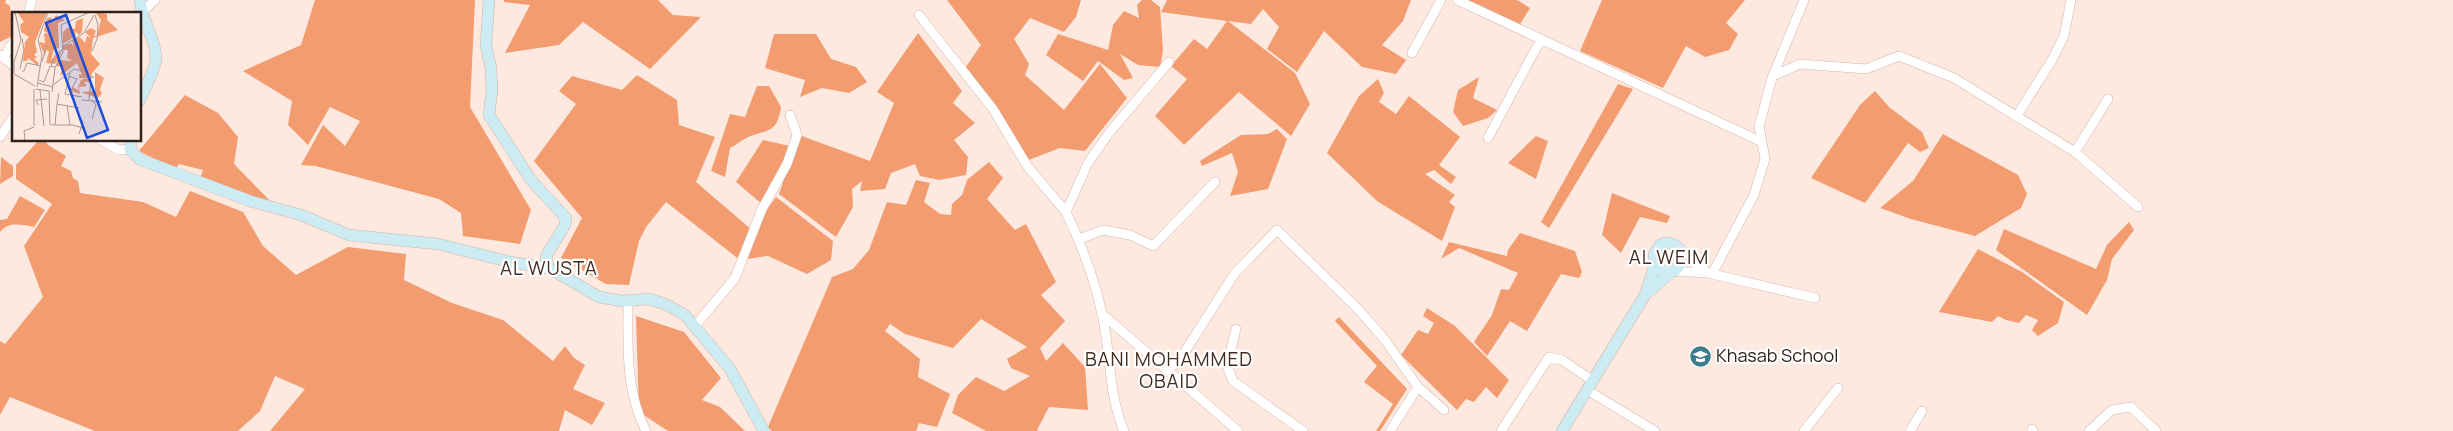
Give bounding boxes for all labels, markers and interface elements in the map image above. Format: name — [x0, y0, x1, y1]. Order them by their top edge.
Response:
inset map — [12, 12, 141, 141]
district label: AL WEIM — [1629, 244, 1709, 270]
district label: AL WUSTA — [500, 255, 598, 281]
place label: Khasab School — [1716, 343, 1838, 367]
school or university icon: Khasab School — [1688, 344, 1712, 368]
district label: BANI MOHAMMED OBAID — [1085, 346, 1253, 394]

